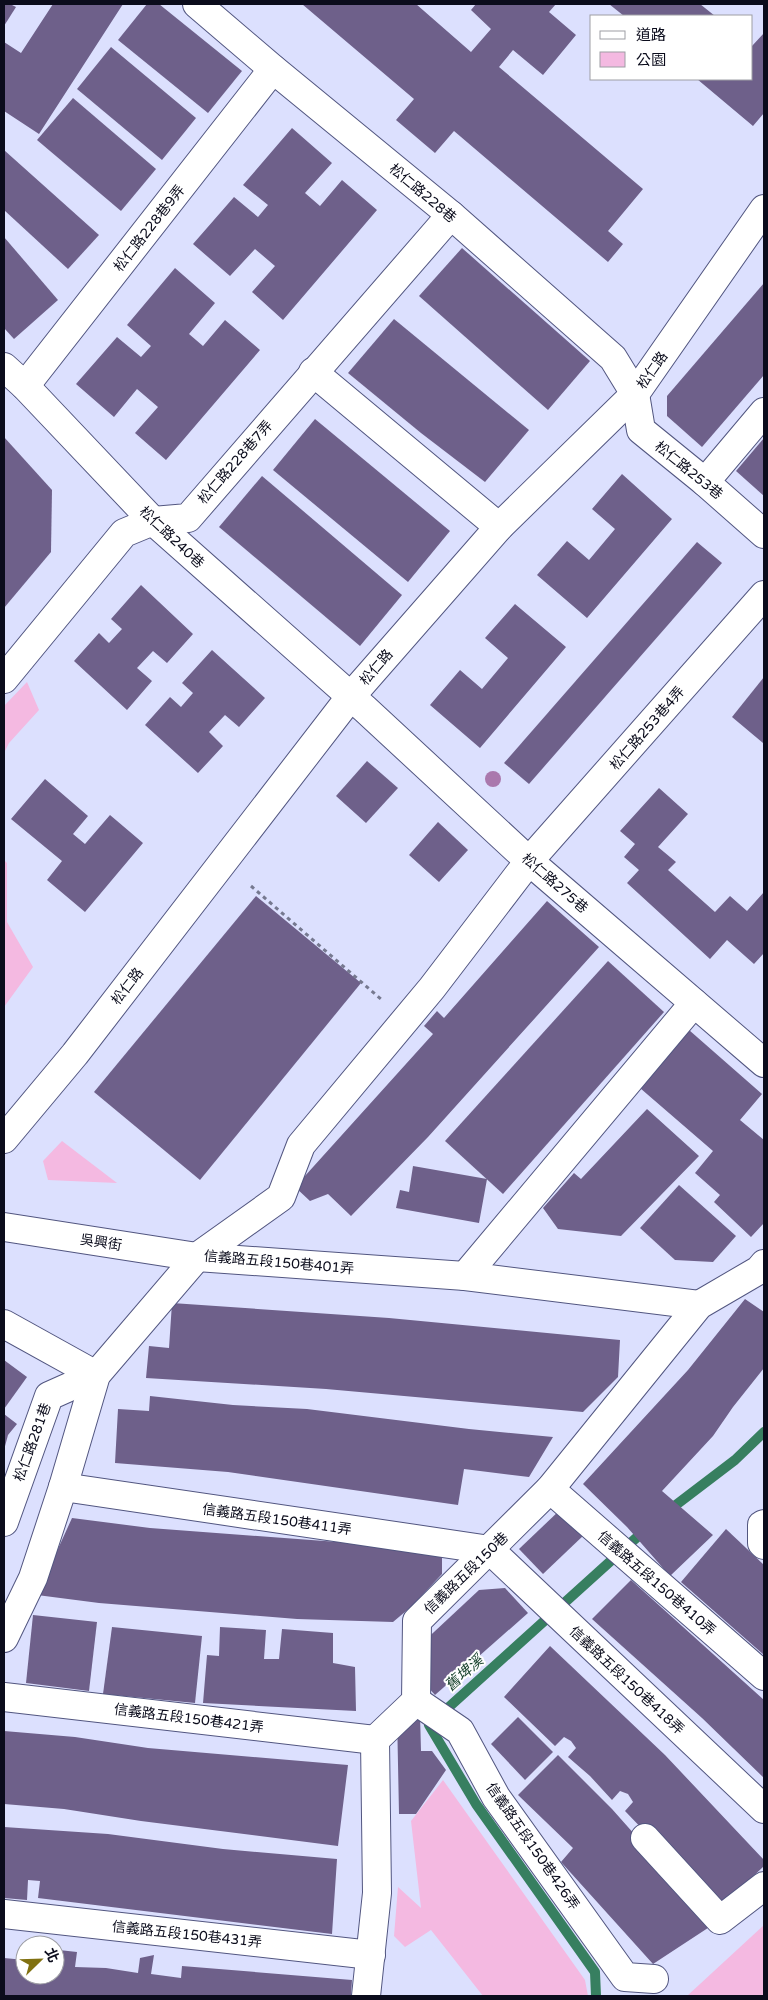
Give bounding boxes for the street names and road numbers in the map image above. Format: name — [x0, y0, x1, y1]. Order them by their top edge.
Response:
street label: 松仁路228巷 — [386, 160, 460, 226]
street label: 松仁路228巷9弄 — [110, 182, 188, 275]
street label: 松仁路 — [633, 348, 671, 392]
street label: 松仁路228巷7弄 — [194, 417, 276, 508]
street label: 松仁路253巷 — [651, 438, 726, 503]
street label: 松仁路240巷 — [136, 503, 208, 572]
street label: 松仁路 — [356, 646, 397, 689]
street label: 松仁路253巷4弄 — [606, 683, 688, 774]
street label: 松仁路275巷 — [518, 850, 591, 917]
street label: 松仁路 — [108, 965, 147, 1008]
street label: 吳興街 — [79, 1231, 123, 1254]
street label: 信義路五段150巷401弄 — [203, 1247, 355, 1278]
street label: 松仁路281巷 — [10, 1401, 55, 1484]
street label: 信義路五段150巷411弄 — [201, 1501, 353, 1538]
street label: 信義路五段150巷410弄 — [594, 1528, 719, 1639]
street label: 信義路五段150巷 — [421, 1529, 512, 1618]
street label: 信義路五段150巷418弄 — [566, 1623, 688, 1738]
street label: 信義路五段150巷421弄 — [113, 1701, 265, 1736]
street label: 信義路五段150巷426弄 — [482, 1780, 583, 1913]
street label: 信義路五段150巷431弄 — [111, 1918, 263, 1951]

